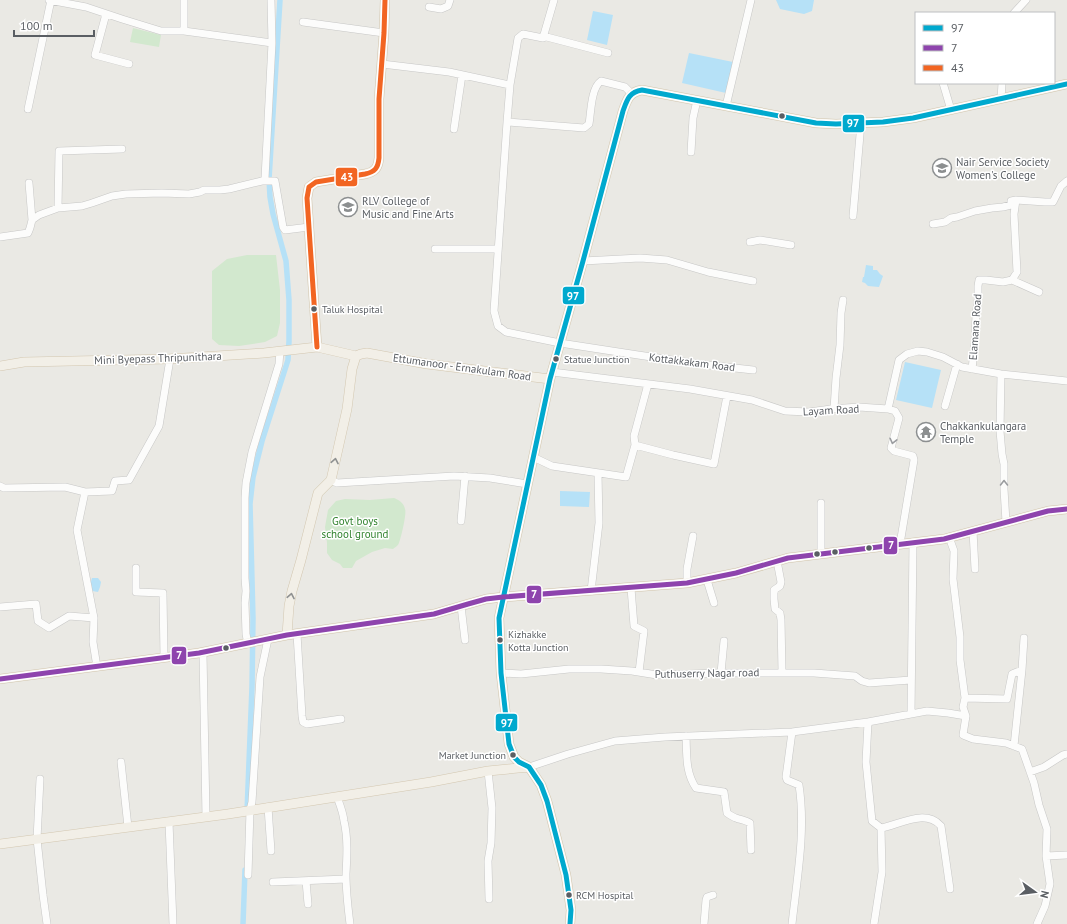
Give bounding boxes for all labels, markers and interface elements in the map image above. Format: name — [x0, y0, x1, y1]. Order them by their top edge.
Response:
scale bar — [14, 12, 94, 38]
legend — [915, 12, 1055, 84]
text: 100 m — [20, 18, 53, 33]
text: 97 — [951, 20, 964, 35]
text: 7 — [951, 40, 958, 55]
text: 43 — [951, 60, 964, 75]
unlabelled marker — [777, 111, 787, 121]
line badge: 97 — [842, 114, 865, 133]
text: 97 — [847, 116, 859, 130]
place label: Nair Service Society Women's College — [956, 155, 1050, 182]
school or university icon: Nair Service Society Women's College — [931, 157, 953, 179]
line badge: 43 — [335, 167, 358, 187]
text: 43 — [341, 170, 353, 184]
place label: RLV College of Music and Fine Arts — [362, 194, 454, 221]
school or university icon: RLV College of Music and Fine Arts — [337, 196, 359, 218]
line badge: 97 — [562, 286, 585, 305]
text: 97 — [567, 289, 579, 303]
street label: Elamana Road — [966, 293, 984, 361]
place label: Taluk Hospital — [322, 303, 383, 316]
marker: Taluk Hospital — [309, 304, 319, 314]
street label: Mini Byepass Thripunithara — [94, 349, 222, 367]
street label: Ettumanoor - Ernakulam Road — [392, 350, 532, 384]
street label: Kottakkakam Road — [648, 350, 736, 374]
place label: Statue Junction — [564, 353, 629, 366]
marker: Statue Junction — [551, 354, 561, 364]
street label: Layam Road — [802, 402, 860, 418]
place label: Chakkankulangara Temple — [940, 419, 1026, 446]
temple icon: Chakkankulangara Temple — [915, 421, 937, 443]
one-way arrow — [889, 437, 898, 444]
one-way arrow — [330, 458, 338, 465]
one-way arrow — [1000, 480, 1008, 486]
park label: Govt boys school ground — [322, 514, 389, 541]
line badge: 7 — [883, 536, 898, 555]
text: 7 — [888, 538, 894, 552]
unlabelled marker — [864, 543, 874, 553]
unlabelled marker — [830, 547, 840, 557]
unlabelled marker — [812, 549, 822, 559]
line badge: 7 — [526, 585, 542, 604]
text: 7 — [531, 587, 537, 601]
one-way arrow — [286, 593, 295, 600]
place label: Kizhakke Kotta Junction — [508, 628, 569, 654]
marker: Kizhakke Kotta Junction — [495, 635, 505, 645]
unlabelled marker — [221, 643, 231, 653]
line badge: 7 — [171, 646, 187, 665]
text: 7 — [176, 648, 182, 662]
street label: Puthuserry Nagar road — [655, 665, 760, 681]
line badge: 97 — [495, 713, 518, 732]
text: 97 — [501, 716, 513, 730]
place label: Market Junction — [439, 749, 506, 762]
marker: Market Junction — [508, 750, 518, 760]
north arrow — [1015, 872, 1055, 912]
place label: RCM Hospital — [576, 889, 634, 902]
text: N — [1037, 889, 1052, 900]
marker: RCM Hospital — [564, 890, 574, 900]

